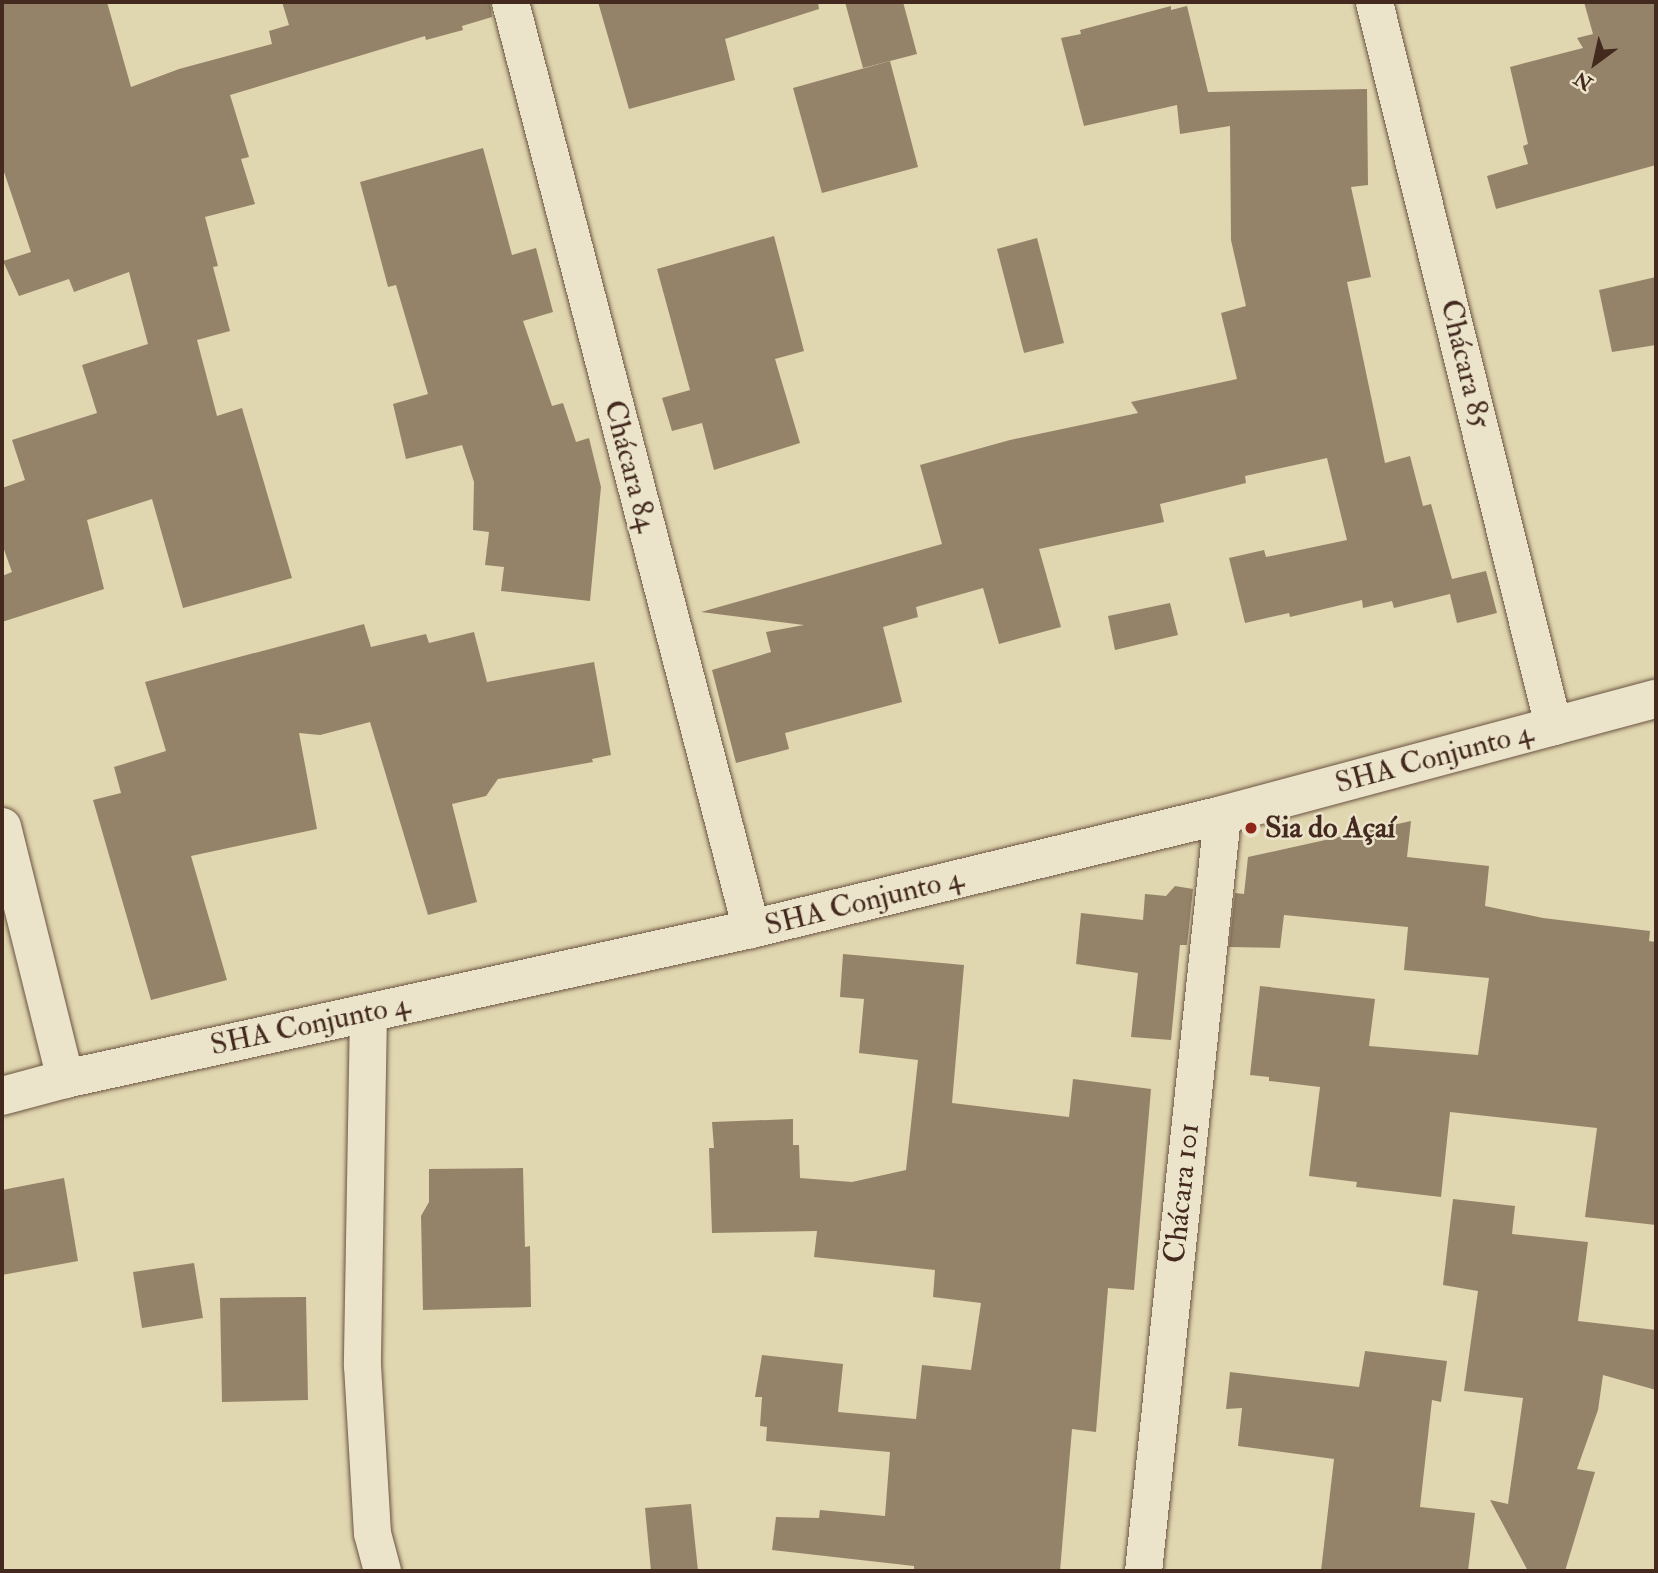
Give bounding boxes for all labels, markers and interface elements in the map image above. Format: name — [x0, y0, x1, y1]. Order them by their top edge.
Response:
north arrow — [1560, 28, 1630, 98]
text: N — [1570, 66, 1597, 95]
street label: Chácara 85 — [1432, 296, 1498, 432]
street label: Chácara 84 — [595, 396, 665, 536]
street label: SHA Conjunto 4 — [1331, 714, 1537, 802]
place label: Sia do Açaí — [1265, 810, 1395, 846]
marker: Sia do Açaí — [1243, 820, 1259, 836]
street label: SHA Conjunto 4 — [761, 860, 967, 944]
street label: SHA Conjunto 4 — [207, 986, 413, 1064]
street label: Chácara 101 — [1157, 1121, 1207, 1265]

